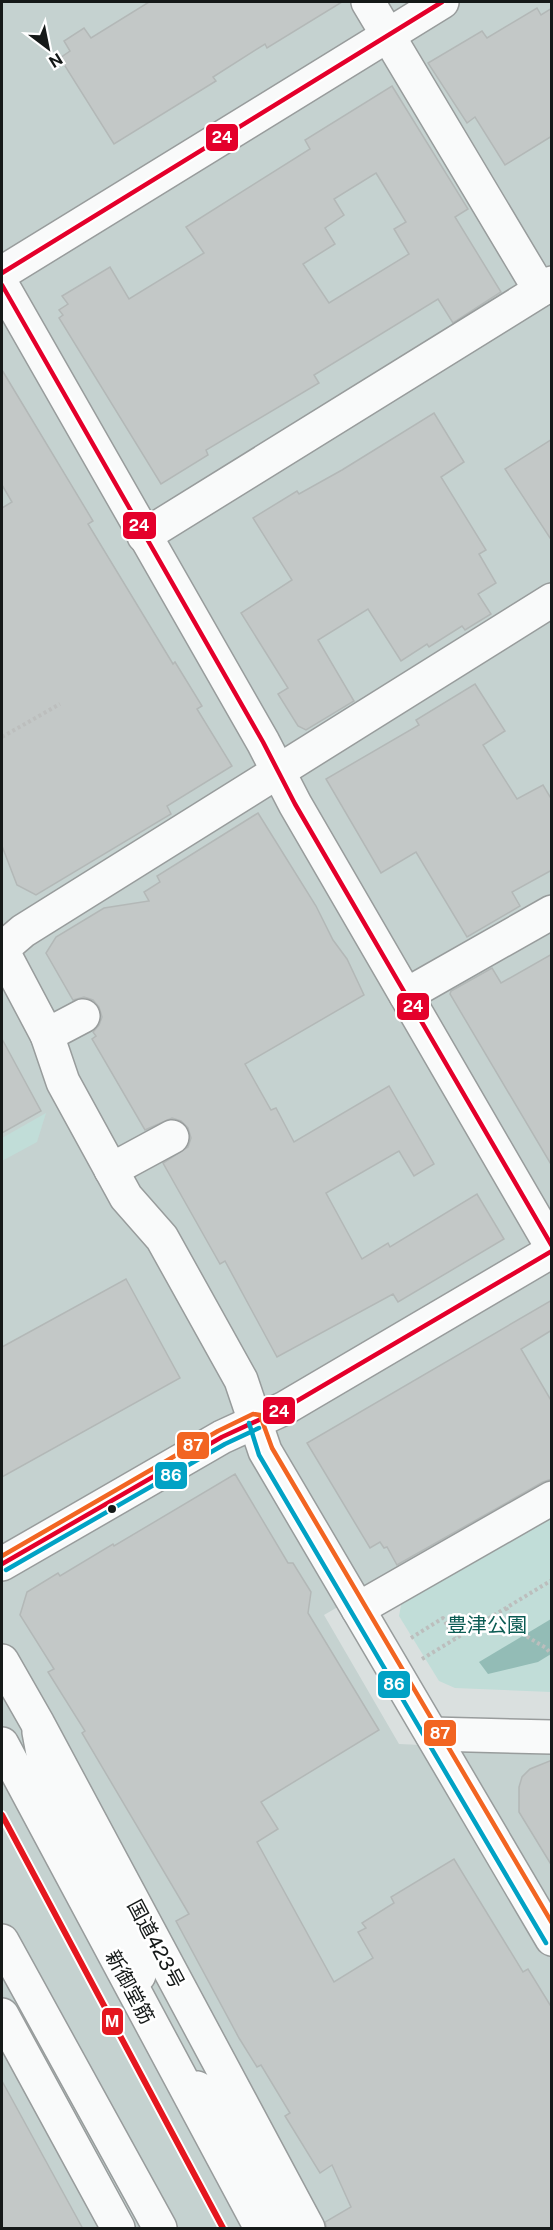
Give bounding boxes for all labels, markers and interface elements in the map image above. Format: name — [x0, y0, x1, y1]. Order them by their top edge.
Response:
north arrow — [18, 18, 78, 78]
text: N — [45, 49, 66, 72]
line badge: 24 — [205, 123, 239, 152]
text: 24 — [212, 128, 233, 147]
line badge: 24 — [122, 511, 157, 540]
text: 24 — [129, 516, 150, 535]
line badge: 24 — [396, 992, 430, 1021]
text: 24 — [403, 997, 424, 1016]
line badge: 24 — [262, 1396, 296, 1425]
text: 24 — [269, 1402, 290, 1421]
line badge: 87 — [176, 1431, 210, 1460]
text: 87 — [183, 1436, 203, 1455]
line badge: 86 — [154, 1461, 188, 1490]
text: 86 — [160, 1466, 182, 1485]
unlabelled marker — [106, 1503, 118, 1515]
park label: 豊津公園 — [447, 1613, 527, 1637]
line badge: 86 — [377, 1670, 411, 1699]
text: 86 — [383, 1675, 405, 1694]
line badge: 87 — [423, 1719, 457, 1747]
text: 87 — [430, 1724, 450, 1743]
street label: 国道423号 — [123, 1896, 189, 1992]
street label: 新御堂筋 — [101, 1946, 159, 2028]
line badge: M — [101, 2007, 124, 2036]
text: M — [105, 2012, 119, 2031]

